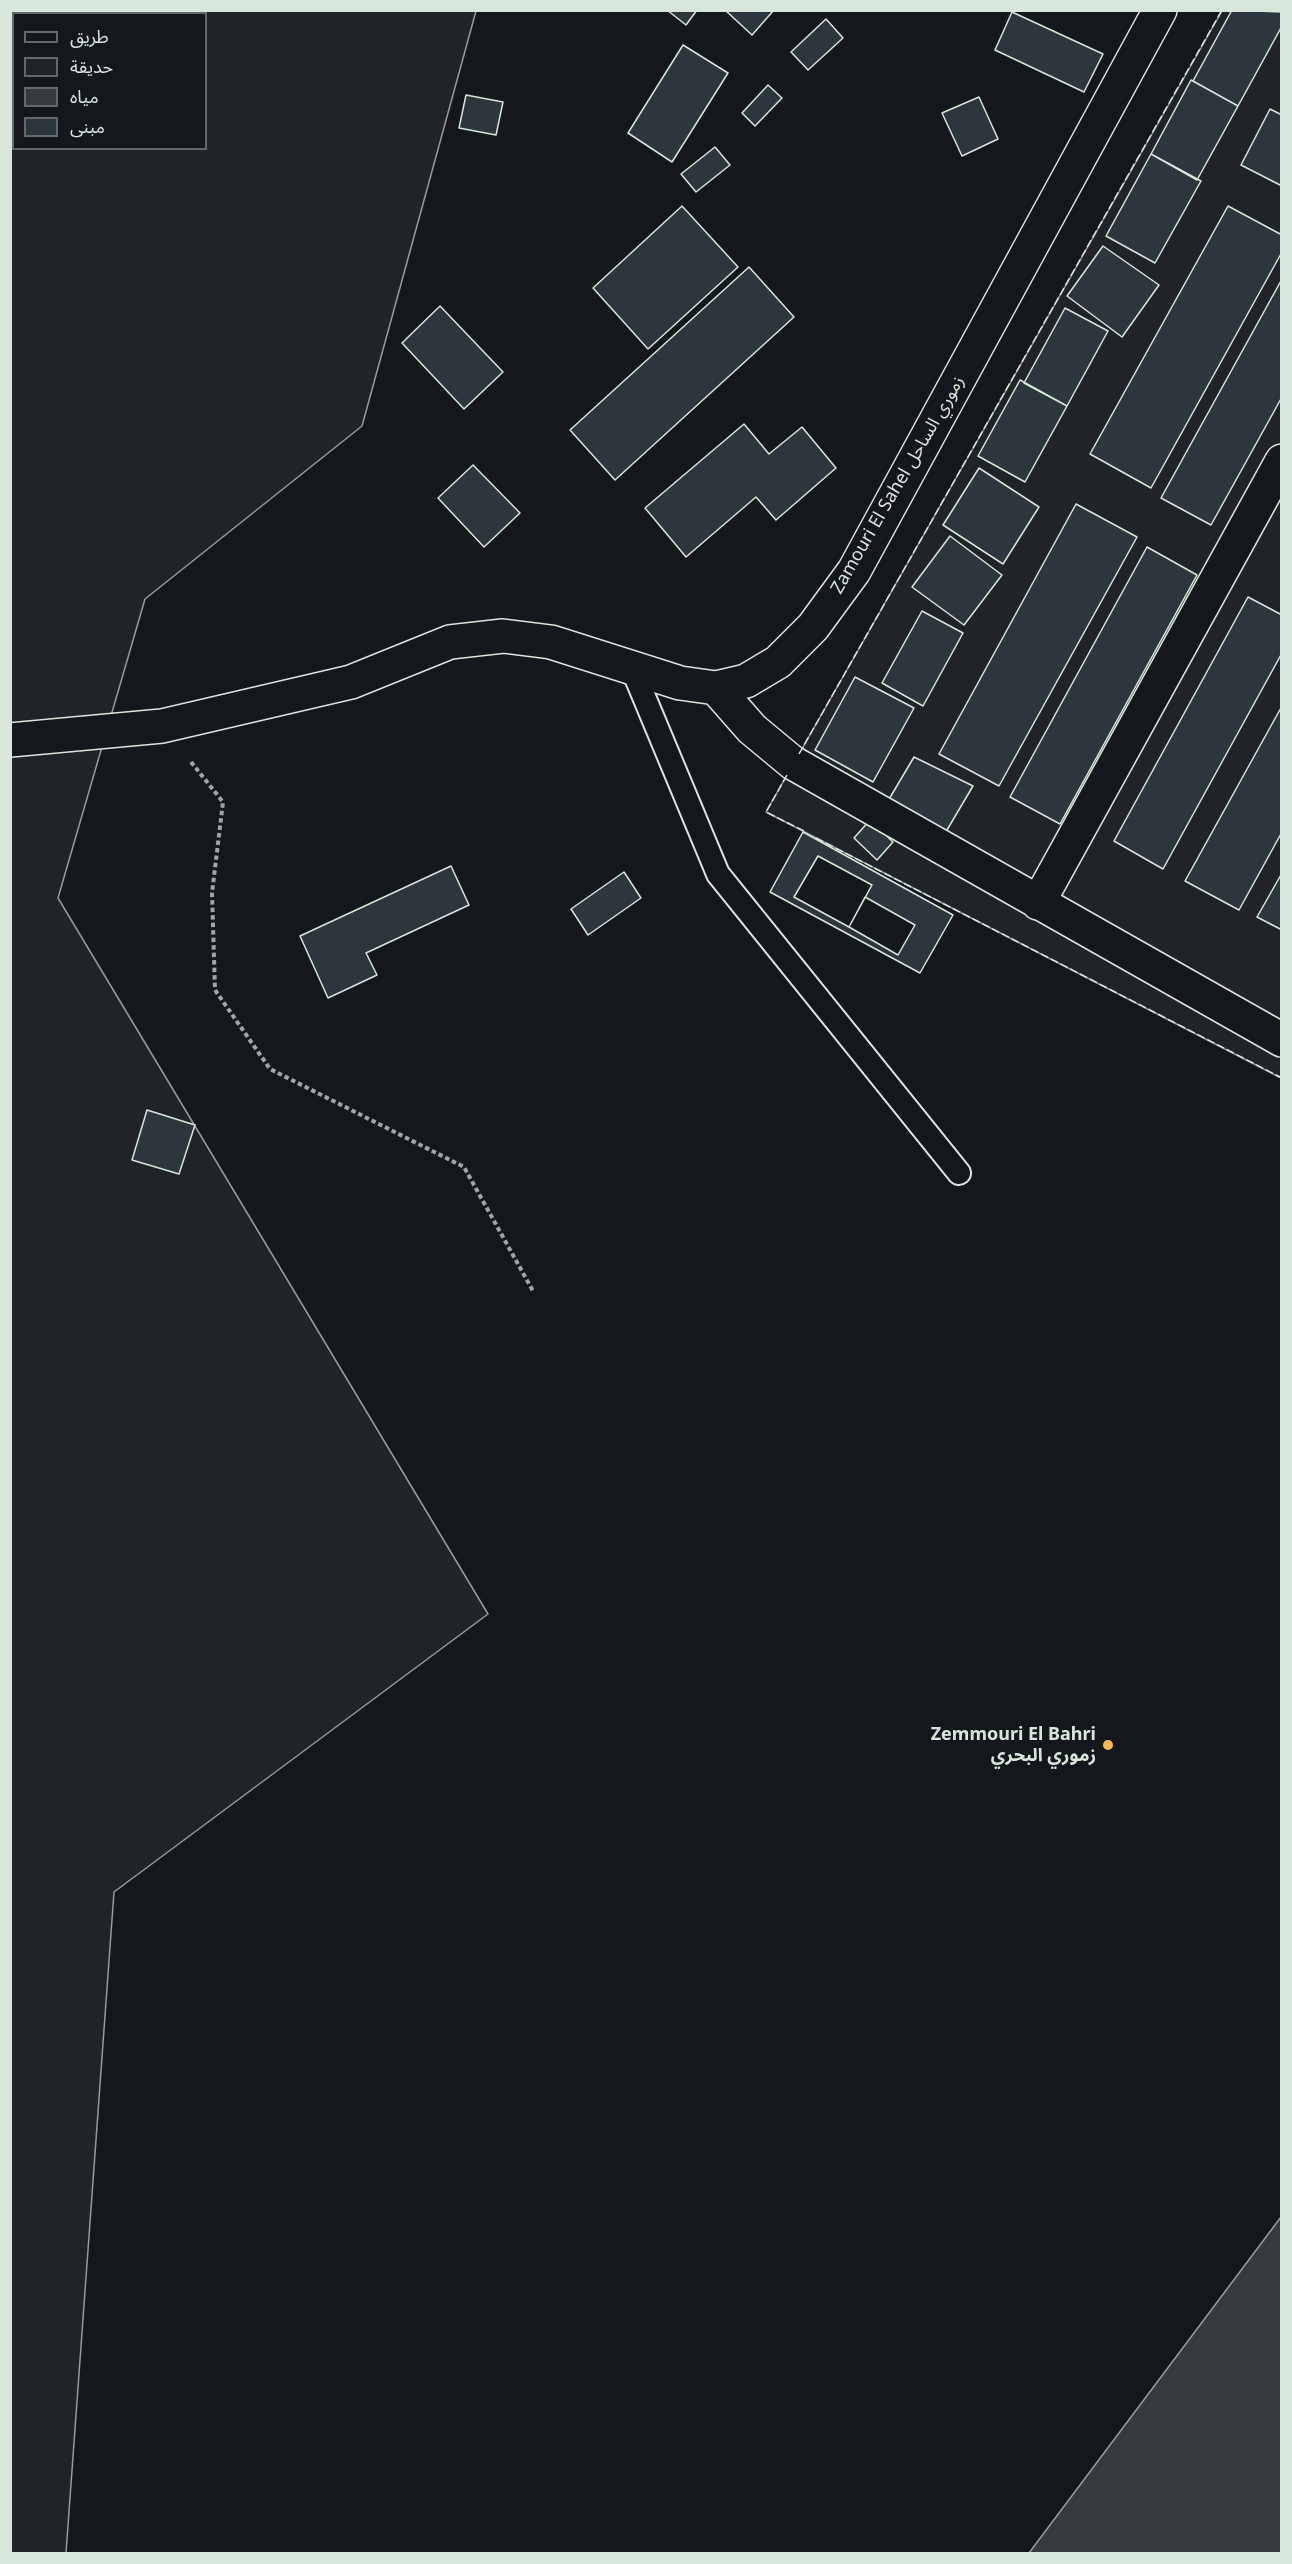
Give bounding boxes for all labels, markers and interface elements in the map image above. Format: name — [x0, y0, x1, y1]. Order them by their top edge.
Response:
legend — [12, 12, 207, 150]
text: طريق — [70, 24, 109, 48]
text: حديقة — [70, 54, 113, 78]
text: مياه — [70, 84, 99, 108]
text: مبنى — [70, 114, 105, 138]
street label: Zamouri El Sahel زموري الساحل — [827, 372, 969, 598]
place label: Zemmouri El Bahri زموري البحري — [931, 1724, 1096, 1766]
marker: Zemmouri El Bahri زموري البحري — [1101, 1738, 1115, 1752]

